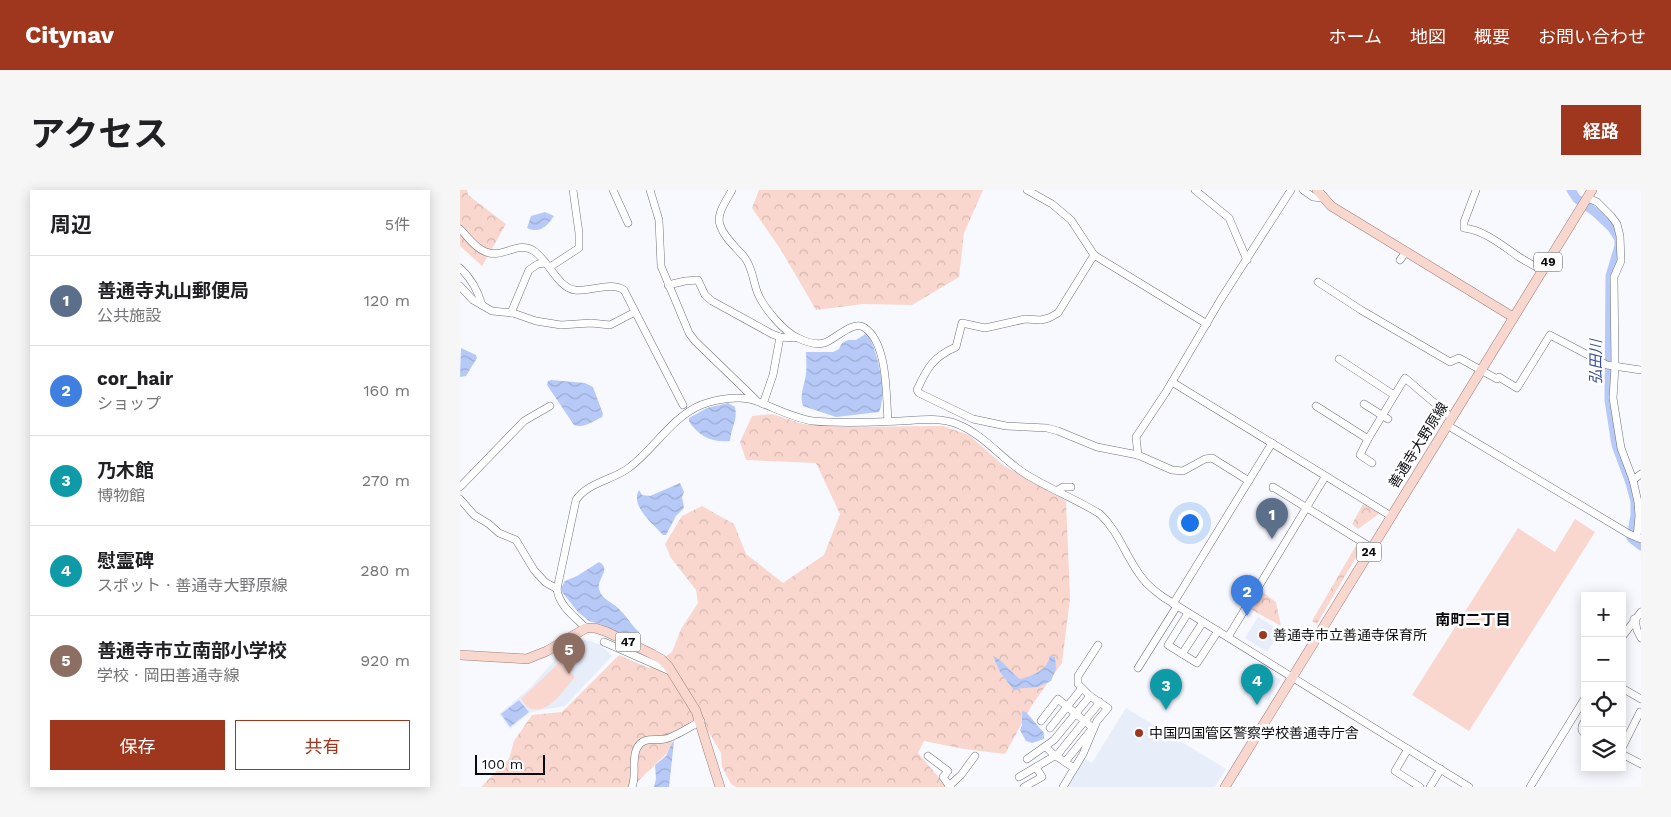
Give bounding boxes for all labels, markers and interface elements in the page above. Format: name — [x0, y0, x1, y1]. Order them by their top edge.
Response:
text: Citynav — [25, 21, 114, 49]
text: ホーム — [1329, 26, 1382, 47]
text: 地図 — [1410, 26, 1446, 47]
text: 概要 — [1474, 26, 1510, 47]
text: お問い合わせ — [1538, 26, 1646, 47]
button: 経路 — [1561, 105, 1641, 155]
text: アクセス — [30, 113, 168, 155]
text: 周辺 — [50, 212, 92, 237]
text: 5件 — [385, 215, 410, 234]
road number: 49 — [1534, 252, 1562, 272]
text: 善通寺丸山郵便局 — [97, 279, 249, 302]
text: 1 — [63, 291, 69, 310]
text: 120 m — [364, 291, 410, 310]
text: 公共施設 — [97, 306, 161, 325]
water label: 弘田川 — [1587, 338, 1605, 385]
text: cor_hair — [97, 367, 173, 390]
text: 2 — [61, 381, 71, 400]
text: 160 m — [363, 381, 410, 400]
text: ショップ — [97, 394, 161, 413]
street label: 善通寺大野原線 — [1385, 399, 1451, 491]
text: 乃木館 — [97, 459, 154, 482]
text: 3 — [61, 471, 71, 490]
text: 270 m — [362, 471, 410, 490]
text: 博物館 — [97, 486, 145, 505]
pin: 1 — [1256, 498, 1288, 539]
your location — [1177, 510, 1203, 536]
road number: 24 — [1356, 542, 1382, 562]
text: 慰霊碑 — [97, 549, 154, 572]
text: 4 — [61, 561, 71, 580]
text: 280 m — [360, 561, 410, 580]
pin: 2 — [1231, 575, 1263, 616]
text: スポット · 善通寺大野原線 — [97, 576, 288, 595]
map controls — [1581, 592, 1626, 772]
button: + — [1581, 592, 1626, 637]
district label: 南町二丁目 — [1435, 611, 1511, 629]
place label: 善通寺市立善通寺保育所 — [1273, 627, 1427, 643]
marker: 善通寺市立善通寺保育所 — [1257, 629, 1269, 641]
road number: 47 — [616, 632, 640, 652]
pin: 5 — [553, 633, 585, 674]
button: − — [1581, 637, 1626, 682]
text: 善通寺市立南部小学校 — [97, 639, 287, 662]
text: 5 — [61, 651, 71, 670]
text: 920 m — [360, 651, 410, 670]
pin: 4 — [1241, 664, 1273, 705]
text: 学校 · 岡田善通寺線 — [97, 666, 240, 685]
pin: 3 — [1150, 669, 1182, 710]
button: locate — [1581, 682, 1626, 727]
button: 保存 — [50, 720, 225, 770]
button: 共有 — [235, 720, 410, 770]
place label: 中国四国管区警察学校善通寺庁舎 — [1149, 725, 1359, 741]
marker: 中国四国管区警察学校善通寺庁舎 — [1133, 727, 1145, 739]
button: layers — [1581, 727, 1626, 772]
scale bar — [475, 752, 545, 775]
text: 100 m — [482, 756, 523, 772]

